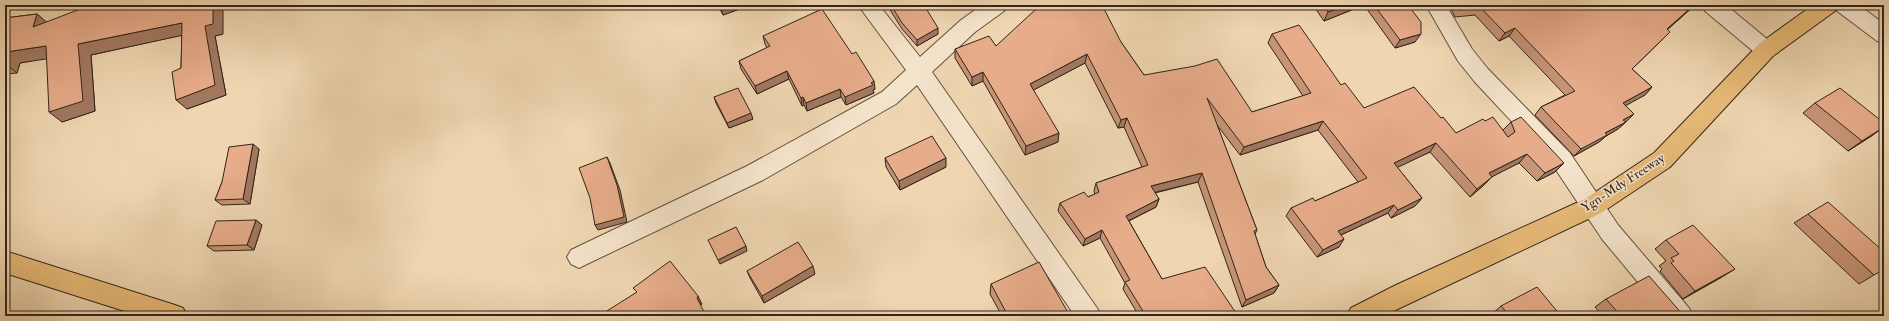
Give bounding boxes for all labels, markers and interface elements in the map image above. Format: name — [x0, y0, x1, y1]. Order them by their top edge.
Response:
street label: Ygn-Mdy Freeway — [1578, 150, 1668, 217]

